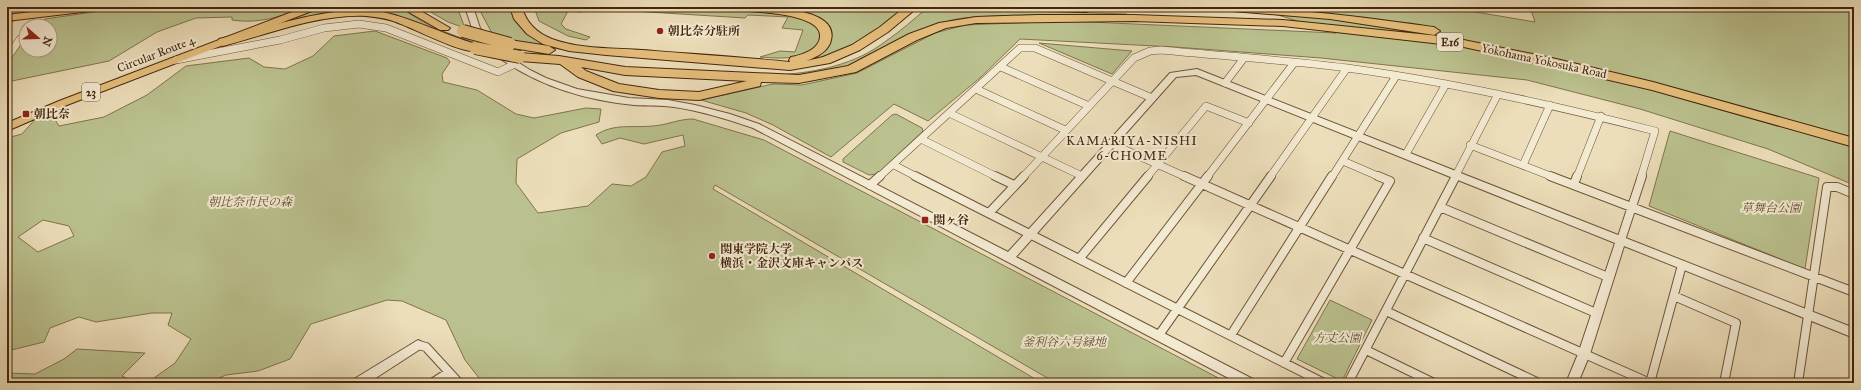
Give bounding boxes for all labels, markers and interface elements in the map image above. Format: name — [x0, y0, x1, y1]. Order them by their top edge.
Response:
north arrow — [18, 18, 58, 58]
place label: 朝比奈分駐所 — [668, 24, 740, 38]
marker: 朝比奈分駐所 — [655, 26, 665, 36]
street label: Circular Route 4 — [115, 33, 197, 75]
road number: E16 — [1437, 33, 1463, 51]
text: N — [39, 35, 55, 48]
street label: Yokohama Yokosuka Road — [1480, 41, 1608, 81]
road number: 23 — [82, 83, 100, 101]
place label: 朝比奈 — [34, 107, 70, 121]
marker: 朝比奈 — [21, 109, 31, 119]
district label: KAMARIYA-NISHI 6-CHOME — [1066, 133, 1198, 164]
park label: 朝比奈市民の森 — [208, 195, 294, 209]
park label: 草舞台公園 — [1741, 201, 1803, 215]
place label: 関ヶ谷 — [933, 213, 969, 227]
marker: 関ヶ谷 — [920, 215, 930, 225]
place label: 関東学院大学 横浜・金沢文庫キャンパス — [720, 242, 863, 270]
marker: 関東学院大学 横浜・金沢文庫キャンパス — [707, 251, 717, 261]
park label: 方丈公園 — [1313, 331, 1363, 345]
park label: 釜利谷六号緑地 — [1022, 335, 1108, 349]

